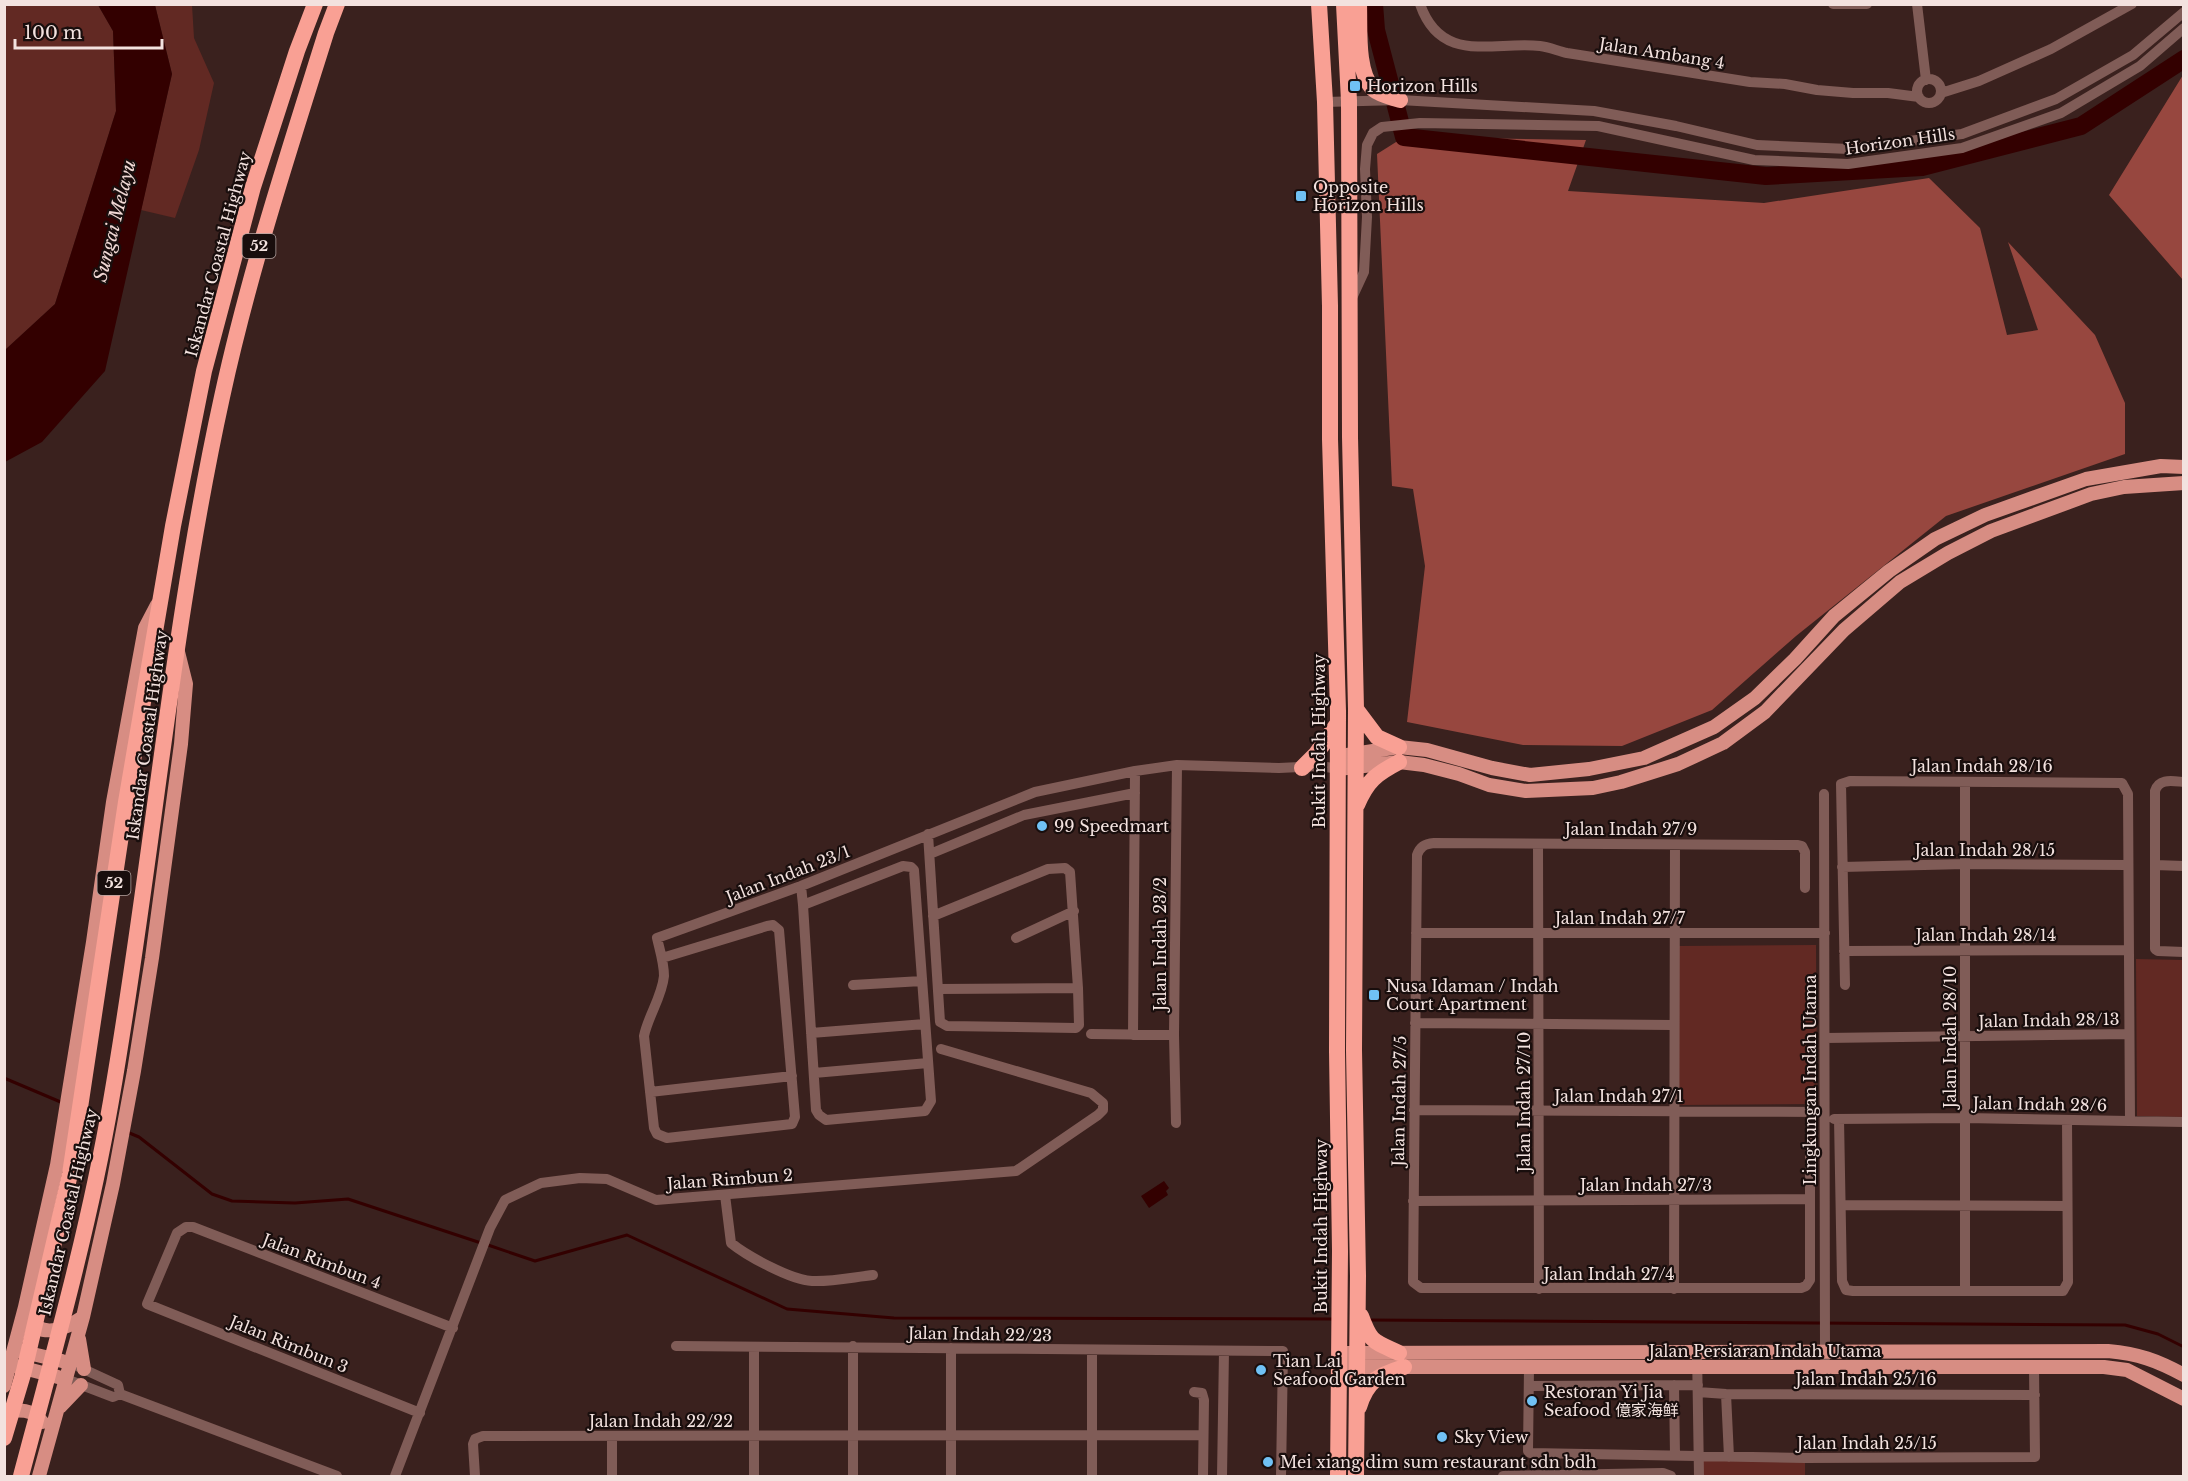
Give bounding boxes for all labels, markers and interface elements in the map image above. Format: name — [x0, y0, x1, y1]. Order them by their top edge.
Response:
scale bar — [15, 12, 162, 50]
text: 100 m — [24, 22, 82, 44]
street label: Jalan Ambang 4 — [1596, 33, 1726, 73]
place label: Horizon Hills — [1367, 76, 1478, 96]
marker: Horizon Hills — [1348, 79, 1362, 93]
street label: Horizon Hills — [1844, 123, 1956, 159]
street label: Iskandar Coastal Highway — [181, 148, 255, 359]
water label: Sungai Melayu — [89, 157, 141, 284]
place label: Opposite Horizon Hills — [1313, 177, 1424, 215]
marker: Opposite Horizon Hills — [1294, 189, 1308, 203]
road number: 52 — [242, 234, 276, 258]
street label: Iskandar Coastal Highway — [122, 628, 172, 841]
street label: Bukit Indah Highway — [1309, 653, 1329, 828]
street label: Jalan Indah 28/16 — [1909, 756, 2053, 776]
place label: 99 Speedmart — [1054, 816, 1169, 836]
marker: 99 Speedmart — [1035, 819, 1049, 833]
street label: Jalan Indah 27/9 — [1563, 819, 1697, 839]
street label: Jalan Indah 28/15 — [1913, 840, 2055, 860]
street label: Jalan Indah 23/1 — [721, 841, 853, 908]
road number: 52 — [98, 871, 130, 895]
street label: Jalan Indah 23/2 — [1150, 877, 1170, 1013]
street label: Jalan Indah 27/7 — [1553, 908, 1686, 928]
street label: Jalan Indah 28/14 — [1914, 925, 2056, 945]
street label: Jalan Indah 28/10 — [1940, 966, 1960, 1110]
street label: Lingkungan Indah Utama — [1800, 975, 1820, 1185]
place label: Nusa Idaman / Indah Court Apartment — [1386, 976, 1559, 1014]
marker: Nusa Idaman / Indah Court Apartment — [1367, 988, 1381, 1002]
street label: Jalan Indah 28/13 — [1976, 1009, 2120, 1031]
street label: Jalan Indah 27/10 — [1514, 1032, 1534, 1174]
street label: Jalan Indah 27/5 — [1388, 1035, 1410, 1169]
street label: Jalan Indah 27/1 — [1552, 1086, 1684, 1106]
street label: Jalan Indah 28/6 — [1971, 1093, 2107, 1115]
street label: Iskandar Coastal Highway — [34, 1106, 102, 1317]
street label: Bukit Indah Highway — [1311, 1138, 1331, 1313]
street label: Jalan Rimbun 2 — [664, 1165, 794, 1194]
street label: Jalan Indah 27/3 — [1578, 1175, 1712, 1195]
street label: Jalan Rimbun 4 — [258, 1228, 384, 1293]
street label: Jalan Indah 27/4 — [1541, 1264, 1675, 1284]
street label: Jalan Rimbun 3 — [225, 1310, 351, 1377]
street label: Jalan Indah 22/23 — [906, 1323, 1052, 1345]
street label: Jalan Persiaran Indah Utama — [1647, 1341, 1881, 1361]
place label: Tian Lai Seafood Garden — [1273, 1351, 1405, 1389]
marker: Tian Lai Seafood Garden — [1254, 1363, 1268, 1377]
street label: Jalan Indah 25/16 — [1794, 1369, 1936, 1389]
place label: Restoran Yi Jia Seafood 億家海鲜 — [1544, 1382, 1679, 1420]
marker: Restoran Yi Jia Seafood 億家海鲜 — [1525, 1394, 1539, 1408]
street label: Jalan Indah 22/22 — [587, 1411, 733, 1431]
place label: Sky View — [1454, 1427, 1529, 1447]
marker: Sky View — [1435, 1430, 1449, 1444]
street label: Jalan Indah 25/15 — [1795, 1433, 1937, 1453]
place label: Mei xiang dim sum restaurant sdn bdh — [1280, 1452, 1597, 1472]
marker: Mei xiang dim sum restaurant sdn bdh — [1261, 1455, 1275, 1469]

